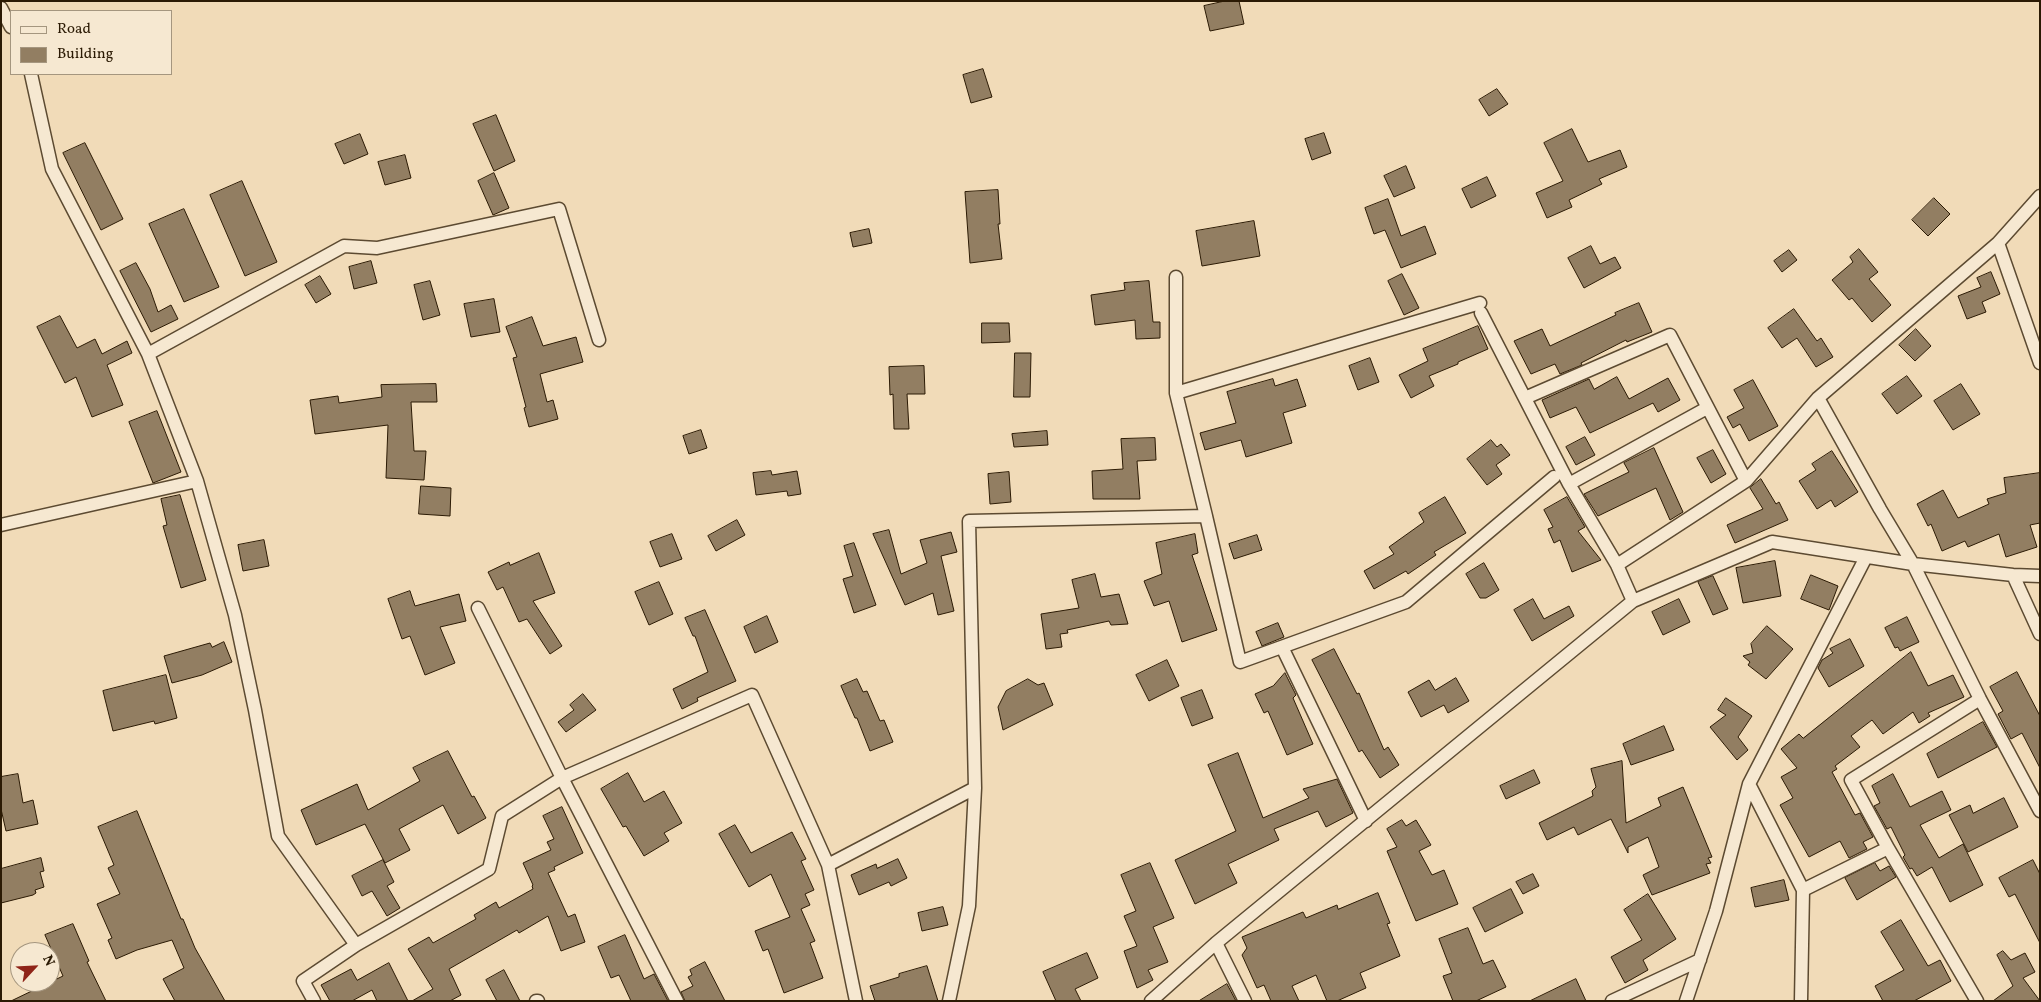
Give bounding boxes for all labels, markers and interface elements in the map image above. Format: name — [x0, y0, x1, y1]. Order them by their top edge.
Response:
legend — [10, 10, 172, 75]
text: Road — [57, 19, 91, 40]
text: Building — [57, 44, 113, 65]
north arrow — [10, 942, 60, 992]
text: N — [37, 952, 59, 969]

